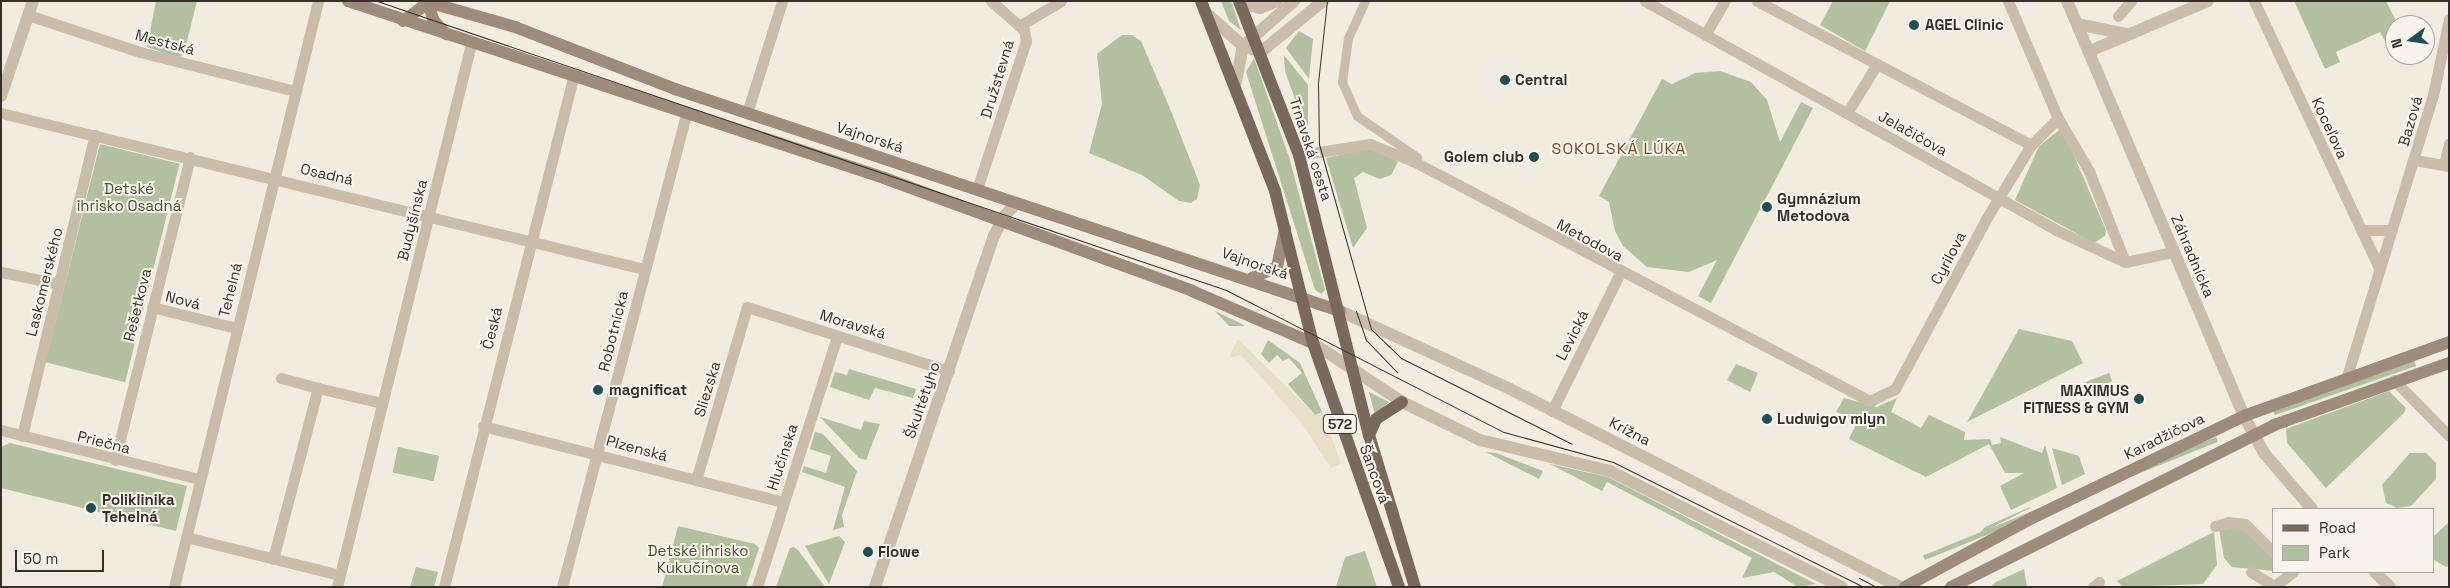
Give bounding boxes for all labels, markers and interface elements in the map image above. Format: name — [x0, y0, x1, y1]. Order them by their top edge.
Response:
north arrow — [2385, 15, 2435, 65]
place label: AGEL Clinic — [1925, 16, 2004, 34]
marker: AGEL Clinic — [1907, 18, 1921, 32]
street label: Mestská — [133, 25, 197, 59]
street label: Družstevná — [976, 37, 1018, 121]
text: N — [2387, 37, 2406, 50]
place label: Central — [1515, 71, 1568, 89]
marker: Central — [1499, 74, 1511, 86]
street label: Koceľova — [2308, 94, 2352, 162]
street label: Bazová — [2394, 94, 2426, 148]
street label: Trnavská cesta — [1286, 95, 1336, 203]
street label: Jelačičova — [1875, 107, 1951, 159]
street label: Vajnorská — [834, 118, 906, 156]
district label: SOKOLSKÁ LÚKA — [1550, 139, 1688, 159]
place label: Golem club — [1444, 148, 1524, 166]
marker: Golem club — [1528, 151, 1540, 163]
street label: Osadná — [299, 159, 355, 189]
street label: Budyšínska — [393, 177, 431, 263]
park label: Detské ihrisko Osadná — [77, 179, 181, 214]
place label: Gymnázium Metodova — [1777, 189, 1861, 224]
marker: Gymnázium Metodova — [1761, 201, 1773, 213]
street label: Záhradnícka — [2167, 212, 2219, 300]
street label: Metodova — [1554, 215, 1626, 265]
street label: Laskomerského — [22, 226, 66, 338]
street label: Cyrilova — [1927, 228, 1969, 288]
street label: Vajnorská — [1219, 243, 1291, 283]
street label: Tehelná — [215, 261, 245, 319]
street label: Rešetkova — [119, 267, 155, 343]
street label: Nová — [164, 287, 202, 313]
street label: Robotnícka — [594, 289, 632, 373]
street label: Česká — [478, 305, 506, 351]
street label: Moravská — [818, 305, 888, 343]
street label: Levická — [1552, 307, 1592, 363]
street label: Sliezska — [690, 359, 724, 419]
street label: Škultétyho — [900, 359, 944, 441]
place label: magnificat — [609, 381, 687, 399]
place label: MAXIMUS FITNESS & GYM — [2023, 381, 2129, 416]
marker: magnificat — [591, 383, 605, 397]
marker: MAXIMUS FITNESS & GYM — [2133, 393, 2145, 405]
street label: Karadžičova — [2121, 409, 2207, 463]
place label: Ludwigov mlyn — [1777, 410, 1886, 428]
road number: 572 — [1322, 412, 1358, 436]
street label: Krížna — [1606, 413, 1654, 449]
marker: Ludwigov mlyn — [1761, 413, 1773, 425]
street label: Hlučínska — [763, 421, 801, 493]
street label: Priečna — [76, 427, 132, 457]
street label: Plzenská — [604, 431, 670, 465]
street label: Šancová — [1356, 442, 1394, 506]
place label: Poliklinika Tehelná — [102, 490, 175, 525]
marker: Poliklinika Tehelná — [84, 501, 98, 515]
legend — [2272, 508, 2435, 573]
text: Road — [2319, 518, 2356, 537]
scale bar — [18, 540, 106, 572]
park label: Detské ihrisko Kukučínova — [648, 541, 748, 576]
place label: Flowe — [878, 543, 920, 561]
text: Park — [2319, 543, 2350, 562]
marker: Flowe — [862, 546, 874, 558]
text: 50 m — [23, 549, 58, 568]

